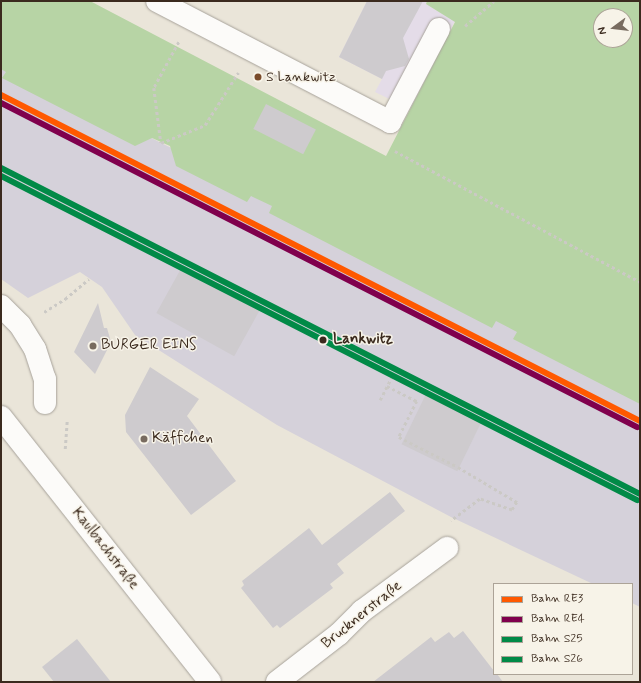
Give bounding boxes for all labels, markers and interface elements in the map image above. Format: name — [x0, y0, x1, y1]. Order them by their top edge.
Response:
north arrow — [593, 8, 633, 48]
text: N — [595, 26, 610, 36]
place label: S Lankwitz — [266, 69, 333, 85]
marker: S Lankwitz — [253, 72, 263, 82]
place label: Lankwitz — [333, 331, 393, 349]
marker: Lankwitz — [316, 333, 330, 347]
place label: BURGER EINS — [101, 337, 198, 355]
marker: BURGER EINS — [88, 341, 98, 351]
place label: Käffchen — [152, 430, 213, 448]
marker: Käffchen — [139, 434, 149, 444]
street label: Kaulbachstraße — [67, 504, 143, 594]
street label: Brucknerstraße — [318, 577, 406, 653]
legend — [493, 583, 633, 675]
text: Bahn RE3 — [531, 591, 583, 607]
text: Bahn RE4 — [531, 611, 585, 627]
text: Bahn S25 — [531, 631, 583, 647]
text: Bahn S26 — [531, 651, 583, 667]

